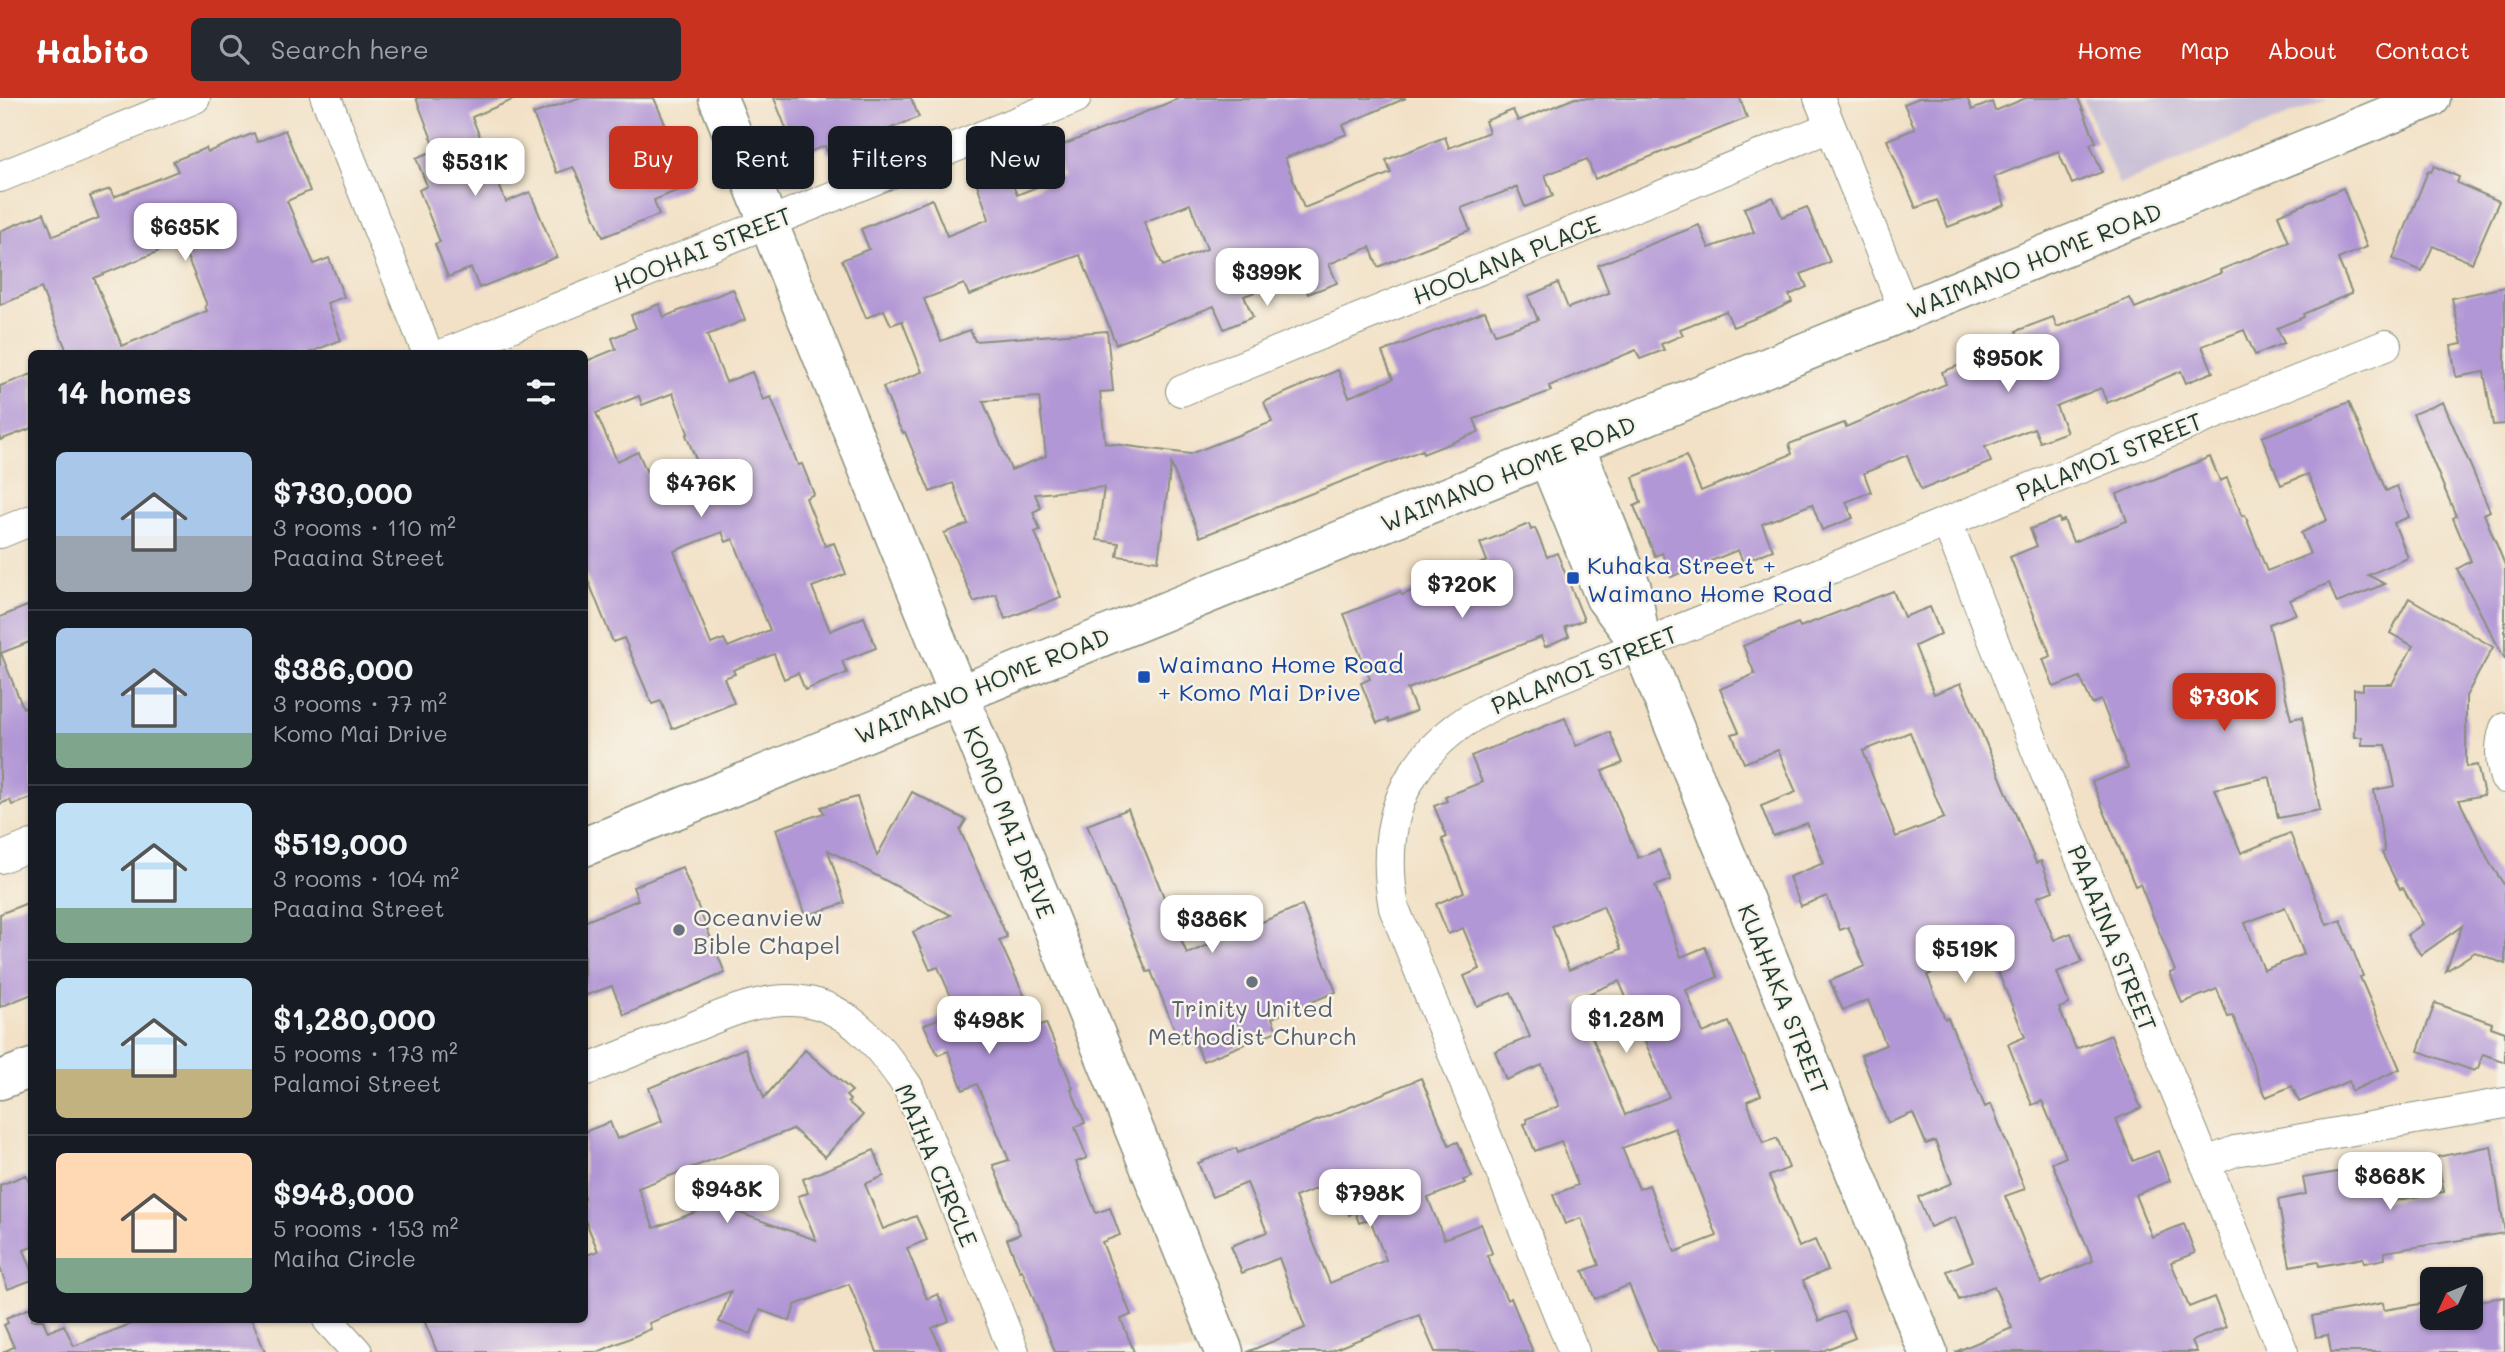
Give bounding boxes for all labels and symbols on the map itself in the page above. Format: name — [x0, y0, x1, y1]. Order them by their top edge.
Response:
pin: $531K — [426, 139, 524, 198]
street label: WAIMANO HOME ROAD — [1902, 195, 2166, 325]
street label: HOOHAI STREET — [608, 199, 796, 299]
pin: $635K — [136, 204, 234, 263]
street label: HOOLANA PLACE — [1408, 207, 1604, 311]
pin: $399K — [1218, 248, 1316, 308]
pin: $950K — [1959, 334, 2057, 394]
street label: PALAMOI STREET — [2011, 405, 2207, 507]
street label: WAIMANO HOME ROAD — [1376, 408, 1640, 538]
pin: $476K — [652, 460, 750, 519]
place label: Kuhaka Street + Waimano Home Road — [1587, 549, 1832, 608]
pin: $720K — [1413, 560, 1511, 620]
marker: Kuhaka Street + Waimano Home Road — [1565, 570, 1581, 586]
street label: PALAMOI STREET — [1486, 618, 1682, 720]
street label: WAIMANO HOME ROAD — [850, 620, 1114, 750]
place label: Waimano Home Road + Komo Mai Drive — [1158, 648, 1403, 707]
marker: Waimano Home Road + Komo Mai Drive — [1136, 669, 1152, 685]
pin: $730K — [2175, 674, 2273, 733]
street label: KOMO MAI DRIVE — [957, 721, 1063, 923]
street label: PAAAINA STREET — [2062, 840, 2164, 1036]
pin: $386K — [1163, 896, 1261, 955]
street label: KUAHAKA STREET — [1732, 899, 1836, 1099]
place label: Oceanview Bible Chapel — [693, 901, 840, 960]
marker: Oceanview Bible Chapel — [671, 922, 687, 938]
pin: $519K — [1916, 926, 2014, 985]
marker: Trinity United Methodist Church — [1244, 974, 1260, 990]
place label: Trinity United Methodist Church — [1148, 992, 1356, 1051]
pin: $498K — [940, 996, 1038, 1056]
pin: $1.28M — [1569, 996, 1683, 1055]
street label: MAIHA CIRCLE — [889, 1079, 985, 1251]
pin: $868K — [2341, 1152, 2439, 1212]
pin: $948K — [678, 1166, 776, 1225]
pin: $798K — [1321, 1170, 1419, 1229]
north arrow — [2420, 1267, 2483, 1330]

